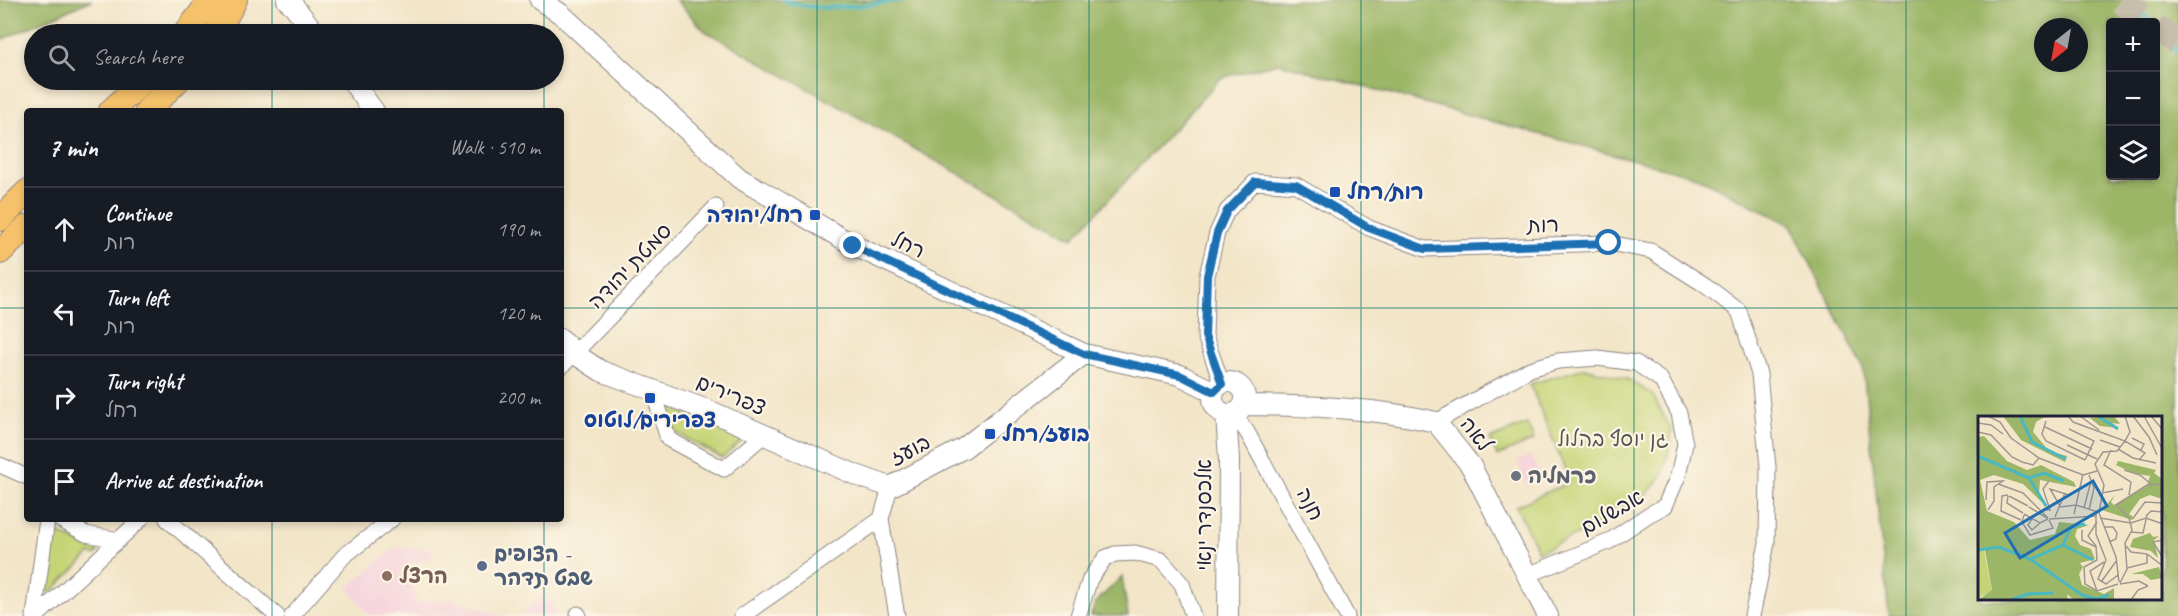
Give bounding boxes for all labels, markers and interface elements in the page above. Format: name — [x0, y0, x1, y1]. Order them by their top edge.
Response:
north arrow — [2034, 18, 2088, 72]
map controls — [2106, 18, 2160, 180]
button: + — [2106, 18, 2160, 72]
search box — [24, 24, 564, 90]
icon: search — [45, 41, 78, 74]
text: Search here — [93, 43, 183, 71]
button: − — [2106, 72, 2160, 126]
button: layers — [2106, 126, 2160, 180]
text: 7 min — [48, 131, 98, 164]
text: Walk · 510 m — [450, 135, 540, 160]
place label: רות/רחל — [1347, 179, 1424, 205]
marker: רות/רחל — [1328, 185, 1342, 199]
text: Continue — [105, 200, 171, 228]
place label: רחל/יהודה — [707, 202, 803, 228]
marker: רחל/יהודה — [808, 208, 822, 222]
street label: רות — [1525, 211, 1559, 239]
icon: ahead — [48, 213, 81, 246]
text: 190 m — [497, 217, 540, 242]
street label: סמטת יהודה — [583, 218, 677, 314]
street label: רחל — [887, 226, 929, 264]
route start — [1595, 229, 1621, 255]
text: רות — [105, 230, 135, 255]
route end — [839, 232, 865, 258]
text: Turn left — [105, 284, 169, 312]
icon: left — [48, 297, 81, 330]
text: 120 m — [497, 301, 540, 326]
text: רות — [105, 314, 135, 339]
text: Turn right — [105, 368, 182, 396]
street label: צפרירים — [692, 369, 770, 421]
icon: right — [48, 381, 81, 414]
text: 200 m — [497, 385, 540, 410]
marker: צפרירים/לוטוס — [643, 391, 657, 405]
text: רחל — [105, 398, 138, 423]
place label: צפרירים/לוטוס — [584, 407, 716, 433]
street label: לאה — [1454, 412, 1498, 457]
inset map — [1978, 416, 2163, 601]
place label: בועז/רחל — [1002, 421, 1090, 447]
park label: גן יוסף בהלול — [1557, 426, 1669, 452]
marker: בועז/רחל — [983, 427, 997, 441]
street label: בועז — [885, 429, 935, 471]
street label: אלכסנדר ינאי — [1191, 459, 1217, 571]
place label: כרמליה — [1528, 463, 1596, 489]
icon: arrive — [48, 465, 81, 498]
text: Arrive at destination — [105, 467, 262, 495]
marker: כרמליה — [1509, 469, 1523, 483]
street label: חנה — [1291, 483, 1329, 525]
street label: אבשלום — [1575, 483, 1649, 541]
place label: הצופים - שבט תדהר — [494, 541, 593, 591]
marker: הצופים - שבט תדהר — [475, 559, 489, 573]
place label: הרצל — [399, 563, 448, 589]
marker: הרצל — [380, 569, 394, 583]

